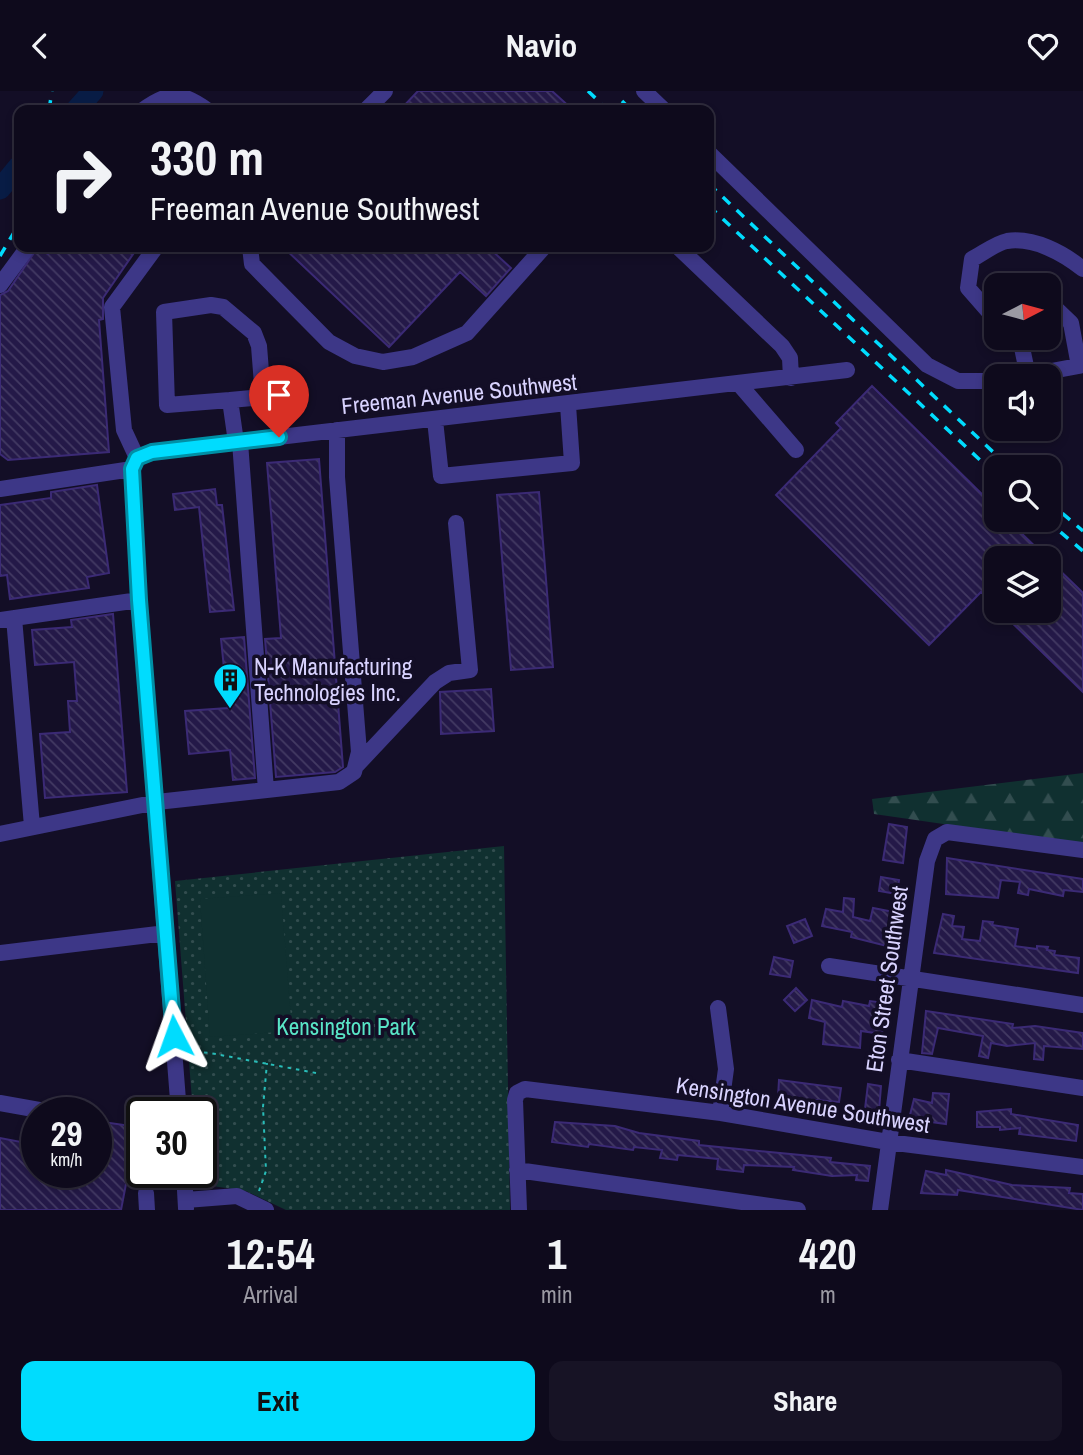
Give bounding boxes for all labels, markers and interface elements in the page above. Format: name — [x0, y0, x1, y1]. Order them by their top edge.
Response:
text: Navio — [506, 24, 577, 67]
icon: back — [21, 27, 59, 65]
icon: heart — [1024, 27, 1062, 65]
text: 330 m — [150, 124, 264, 190]
icon: right — [35, 133, 126, 224]
text: Freeman Avenue Southwest — [150, 187, 479, 230]
north arrow — [984, 273, 1060, 350]
map controls — [984, 273, 1061, 623]
button: sound — [984, 364, 1061, 441]
pin — [249, 365, 309, 437]
street label: Freeman Avenue Southwest — [340, 366, 578, 421]
icon: arrive — [260, 376, 298, 414]
button: search — [984, 455, 1061, 532]
button: layers — [984, 546, 1061, 623]
place label: N-K Manufacturing Technologies Inc. — [254, 651, 413, 708]
building icon: N-K Manufacturing Technologies Inc. — [211, 661, 249, 710]
street label: Eton Street Southwest — [858, 884, 915, 1074]
position arrow — [137, 999, 211, 1073]
park label: Kensington Park — [276, 1011, 416, 1042]
street label: Kensington Avenue Southwest — [674, 1069, 932, 1140]
speed limit sign: 30 — [126, 1097, 217, 1188]
text: 29 — [51, 1110, 82, 1157]
text: km/h — [51, 1147, 83, 1172]
text: 12:54 — [227, 1226, 315, 1282]
text: 1 — [547, 1226, 566, 1282]
text: 420 — [799, 1226, 857, 1282]
text: Arrival — [243, 1279, 298, 1310]
text: min — [541, 1279, 573, 1310]
text: m — [820, 1279, 836, 1310]
button: Exit — [21, 1361, 535, 1441]
button: Share — [549, 1361, 1062, 1441]

